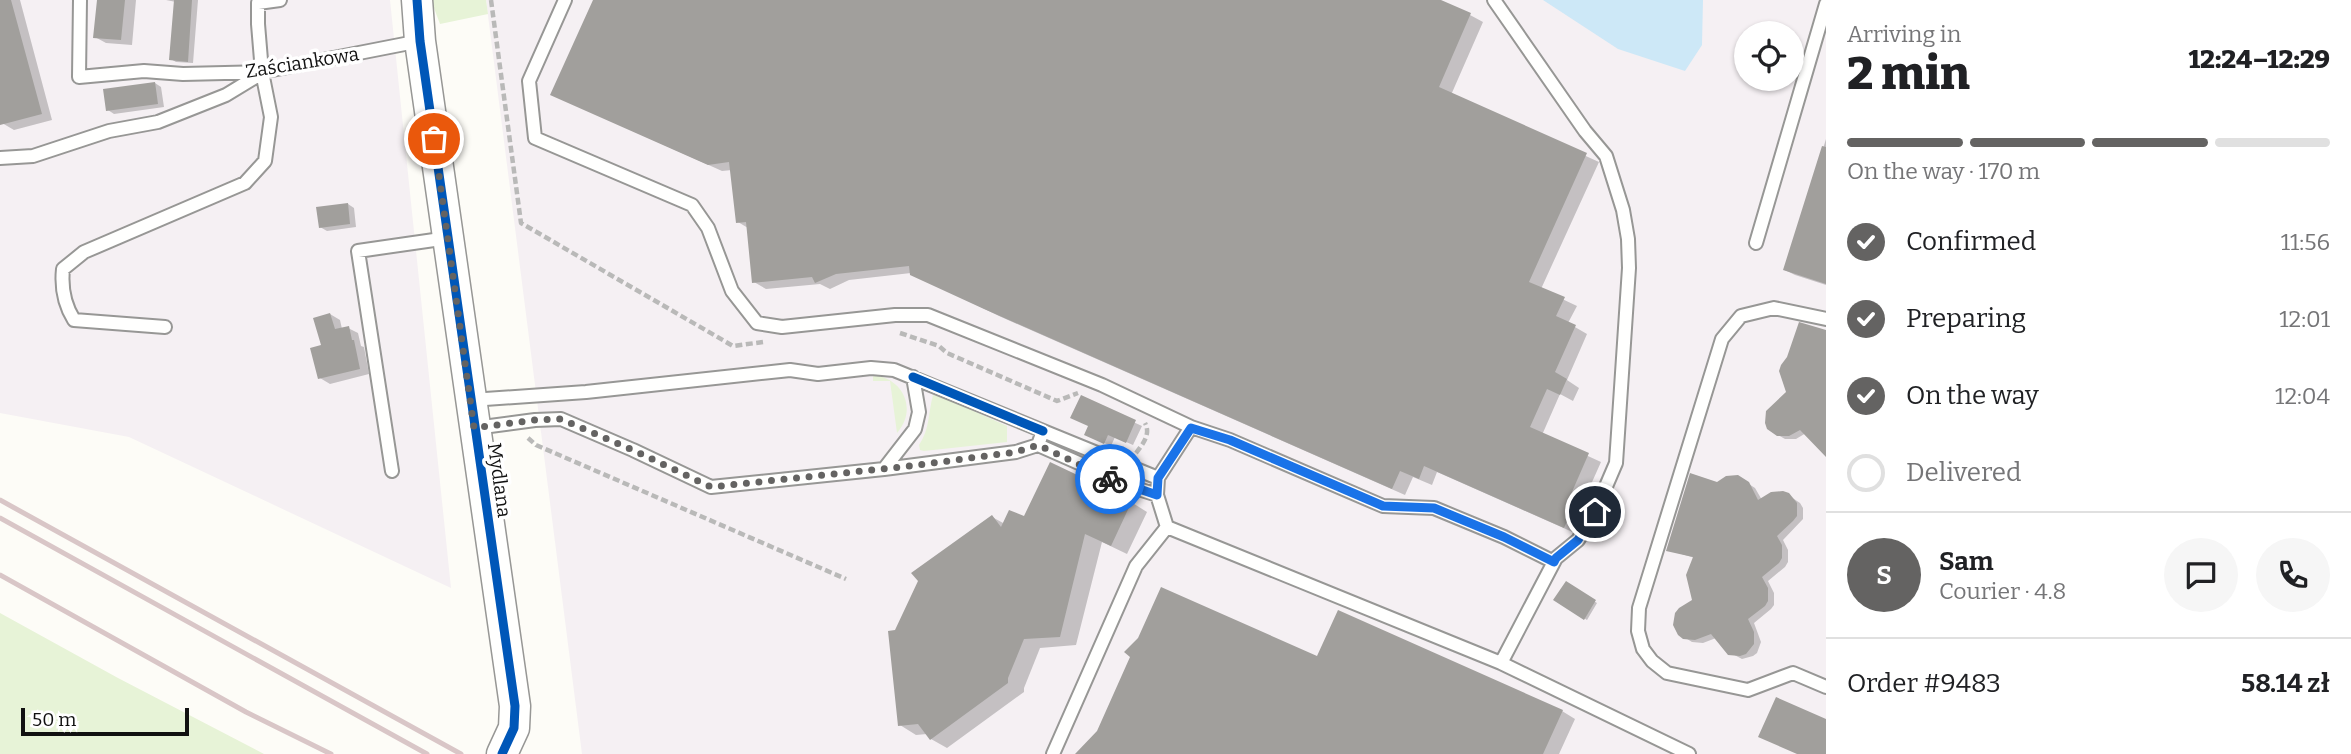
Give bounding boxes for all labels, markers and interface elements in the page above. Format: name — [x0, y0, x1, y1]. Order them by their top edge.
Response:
text: Arriving in — [1847, 20, 1961, 48]
map controls — [1734, 21, 1804, 91]
button: locate — [1734, 21, 1804, 91]
street label: Zaściankowa — [244, 42, 361, 83]
text: 12:24–12:29 — [2188, 44, 2330, 75]
text: 2 min — [1847, 46, 1970, 101]
pin — [404, 109, 464, 169]
icon: bag — [415, 120, 453, 158]
text: On the way · 170 m — [1847, 157, 2040, 185]
icon: check — [1847, 223, 1885, 261]
text: Confirmed — [1906, 226, 2036, 257]
text: 11:56 — [2281, 228, 2330, 256]
icon: check — [1847, 300, 1885, 338]
text: Preparing — [1906, 303, 2026, 334]
text: 12:01 — [2279, 305, 2330, 333]
icon: check — [1847, 377, 1885, 415]
text: On the way — [1906, 380, 2039, 411]
text: 12:04 — [2275, 382, 2330, 410]
street label: Mydlana — [483, 441, 516, 520]
courier — [1075, 444, 1145, 514]
text: Delivered — [1906, 457, 2021, 488]
icon: bike — [1091, 460, 1129, 498]
pin — [1565, 482, 1625, 542]
icon: home — [1576, 493, 1614, 531]
button: chat — [2164, 538, 2238, 612]
button: phone — [2256, 538, 2330, 612]
text: Sam — [1939, 546, 1994, 577]
text: S — [1876, 560, 1892, 591]
text: Courier · 4.8 — [1939, 577, 2066, 605]
text: Order #9483 — [1847, 668, 2001, 699]
text: 58.14 zł — [2241, 668, 2330, 699]
scale bar — [21, 705, 189, 737]
text: 50 m — [32, 708, 76, 731]

